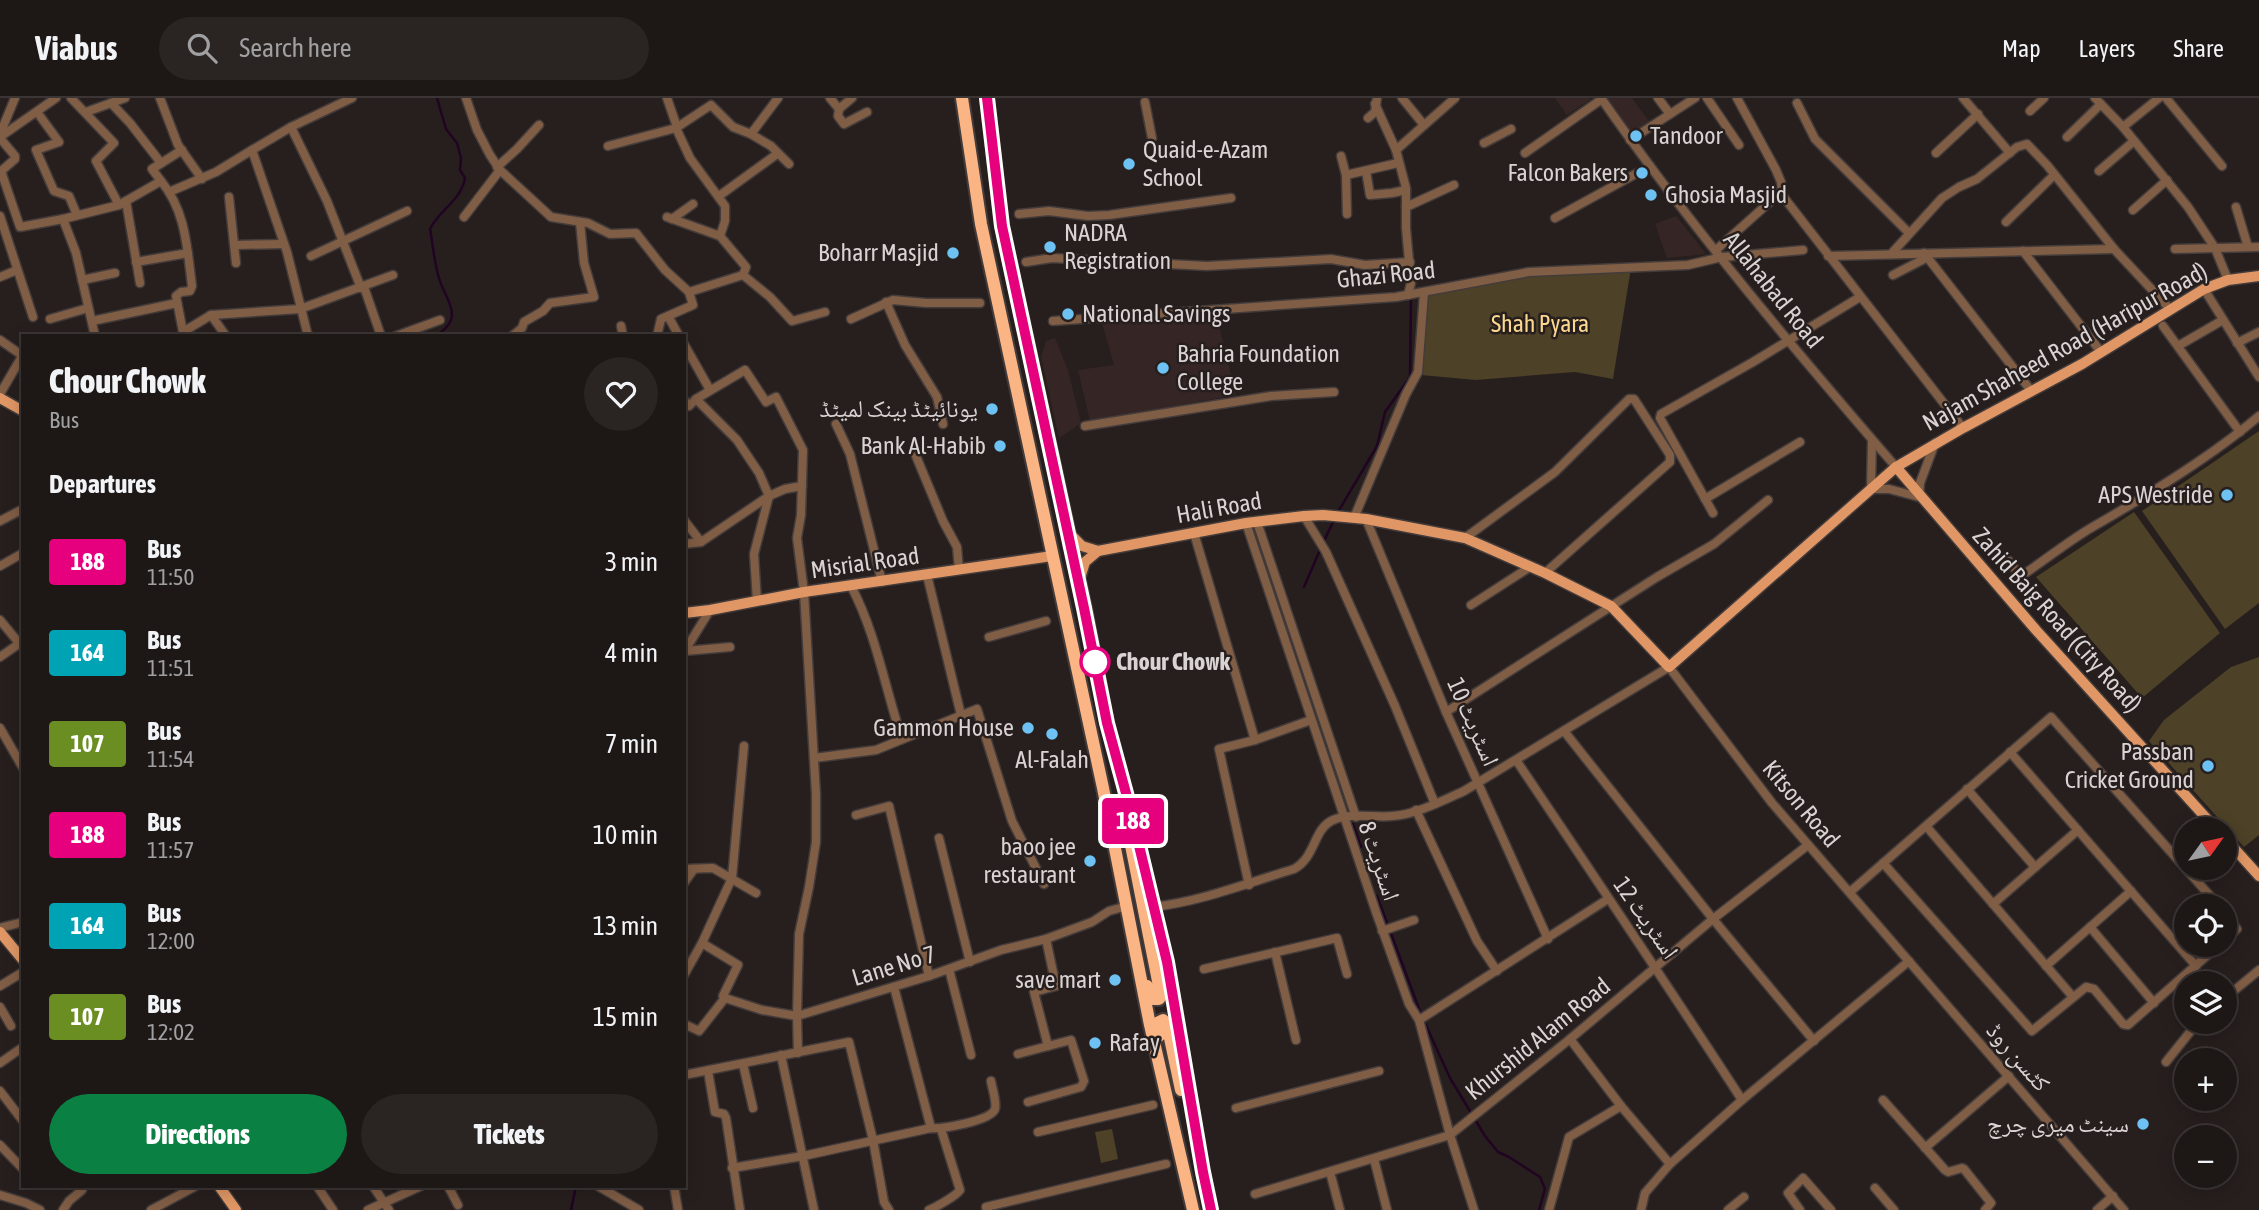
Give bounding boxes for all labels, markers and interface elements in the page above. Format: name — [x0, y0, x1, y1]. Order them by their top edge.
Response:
search box — [159, 17, 649, 80]
text: Viabus — [35, 29, 117, 67]
icon: search — [183, 29, 221, 67]
text: Search here — [239, 33, 352, 63]
text: Map — [2002, 35, 2041, 62]
text: Layers — [2079, 35, 2135, 62]
text: Share — [2173, 35, 2224, 62]
place label: Tandoor — [1650, 122, 1724, 149]
marker: Tandoor — [1628, 128, 1644, 144]
place label: Quaid-e-Azam School — [1143, 136, 1268, 191]
marker: Quaid-e-Azam School — [1121, 156, 1137, 172]
place label: Falcon Bakers — [1507, 159, 1628, 186]
marker: Falcon Bakers — [1634, 165, 1650, 181]
place label: Ghosia Masjid — [1665, 181, 1787, 208]
marker: Ghosia Masjid — [1643, 187, 1659, 203]
place label: NADRA Registration — [1064, 219, 1171, 274]
street label: Allahabad Road — [1718, 226, 1828, 353]
place label: Boharr Masjid — [818, 239, 939, 266]
marker: NADRA Registration — [1042, 239, 1058, 255]
marker: Boharr Masjid — [945, 245, 961, 261]
street label: Ghazi Road — [1335, 256, 1436, 293]
street label: Najam Shaheed Road (Haripur Road) — [1918, 257, 2212, 436]
place label: National Savings — [1082, 300, 1231, 327]
marker: National Savings — [1060, 306, 1076, 322]
park label: Shah Pyara — [1491, 310, 1589, 337]
place label: Bahria Foundation College — [1177, 340, 1340, 395]
button: heart — [584, 357, 658, 431]
marker: Bahria Foundation College — [1155, 360, 1171, 376]
text: Chour Chowk — [49, 362, 206, 400]
place label: یونائیٹڈ بینک لمیٹڈ — [820, 395, 978, 423]
marker: یونائیٹڈ بینک لمیٹڈ — [984, 401, 1000, 417]
text: Bus — [49, 407, 79, 433]
place label: Bank Al-Habib — [860, 432, 986, 459]
marker: Bank Al-Habib — [992, 438, 1008, 454]
text: Departures — [49, 469, 156, 499]
place label: APS Westride — [2098, 481, 2213, 508]
street label: Hali Road — [1174, 487, 1264, 528]
marker: APS Westride — [2219, 487, 2235, 503]
street label: Zahid Baig Road (City Road) — [1968, 522, 2147, 717]
text: Bus — [147, 534, 181, 564]
street label: Misrial Road — [809, 542, 921, 583]
text: 3 min — [605, 547, 658, 577]
text: 188 — [71, 548, 104, 575]
text: 11:50 — [147, 564, 194, 590]
text: Bus — [147, 625, 181, 655]
text: 4 min — [605, 638, 658, 668]
text: 164 — [71, 639, 104, 666]
marker: Chour Chowk — [1080, 647, 1110, 677]
place label: Chour Chowk — [1116, 648, 1230, 675]
text: 11:51 — [147, 655, 194, 681]
street label: اسٹریٹ 10 — [1442, 674, 1505, 770]
place label: Gammon House — [873, 714, 1014, 741]
text: Bus — [147, 716, 181, 746]
marker: Gammon House — [1020, 720, 1036, 736]
marker: Al-Falah — [1044, 726, 1060, 742]
text: 7 min — [605, 729, 658, 759]
text: 107 — [71, 730, 104, 757]
place label: Passban Cricket Ground — [2065, 738, 2194, 793]
text: 11:54 — [147, 746, 194, 772]
place label: Al-Falah — [1015, 746, 1089, 773]
street label: Kitson Road — [1757, 755, 1845, 852]
marker: Passban Cricket Ground — [2200, 758, 2216, 774]
line badge: 188 — [1093, 798, 1173, 844]
text: Bus — [147, 807, 181, 837]
text: 188 — [1116, 807, 1150, 834]
north arrow — [2174, 817, 2236, 880]
map controls — [2174, 817, 2237, 1188]
street label: اسٹریٹ 8 — [1353, 818, 1406, 904]
text: 10 min — [593, 820, 658, 850]
text: 188 — [71, 821, 104, 848]
place label: baoo jee restaurant — [984, 833, 1076, 888]
text: 11:57 — [147, 837, 194, 863]
marker: baoo jee restaurant — [1082, 853, 1098, 869]
street label: اسٹریٹ 12 — [1608, 872, 1684, 964]
button: locate — [2174, 894, 2237, 957]
text: Bus — [147, 898, 181, 928]
text: 13 min — [593, 911, 658, 941]
text: 164 — [71, 912, 104, 939]
text: 12:00 — [147, 928, 195, 954]
street label: Lane No 7 — [849, 940, 939, 991]
place label: save mart — [1015, 966, 1101, 993]
button: layers — [2174, 971, 2237, 1034]
marker: save mart — [1107, 972, 1123, 988]
street label: Khurshid Alam Road — [1460, 972, 1615, 1105]
text: Bus — [147, 989, 181, 1019]
text: 15 min — [593, 1002, 658, 1032]
text: 107 — [71, 1003, 104, 1030]
street label: کٹسن روڈ — [1980, 1017, 2056, 1097]
text: 12:02 — [147, 1019, 195, 1045]
place label: Rafay — [1109, 1029, 1160, 1056]
marker: Rafay — [1087, 1035, 1103, 1051]
button: + — [2174, 1048, 2237, 1111]
button: Directions — [49, 1094, 347, 1174]
button: Tickets — [361, 1094, 658, 1174]
place label: سینٹ میری چرچ — [1987, 1110, 2129, 1139]
marker: سینٹ میری چرچ — [2135, 1116, 2151, 1132]
button: − — [2174, 1125, 2237, 1188]

